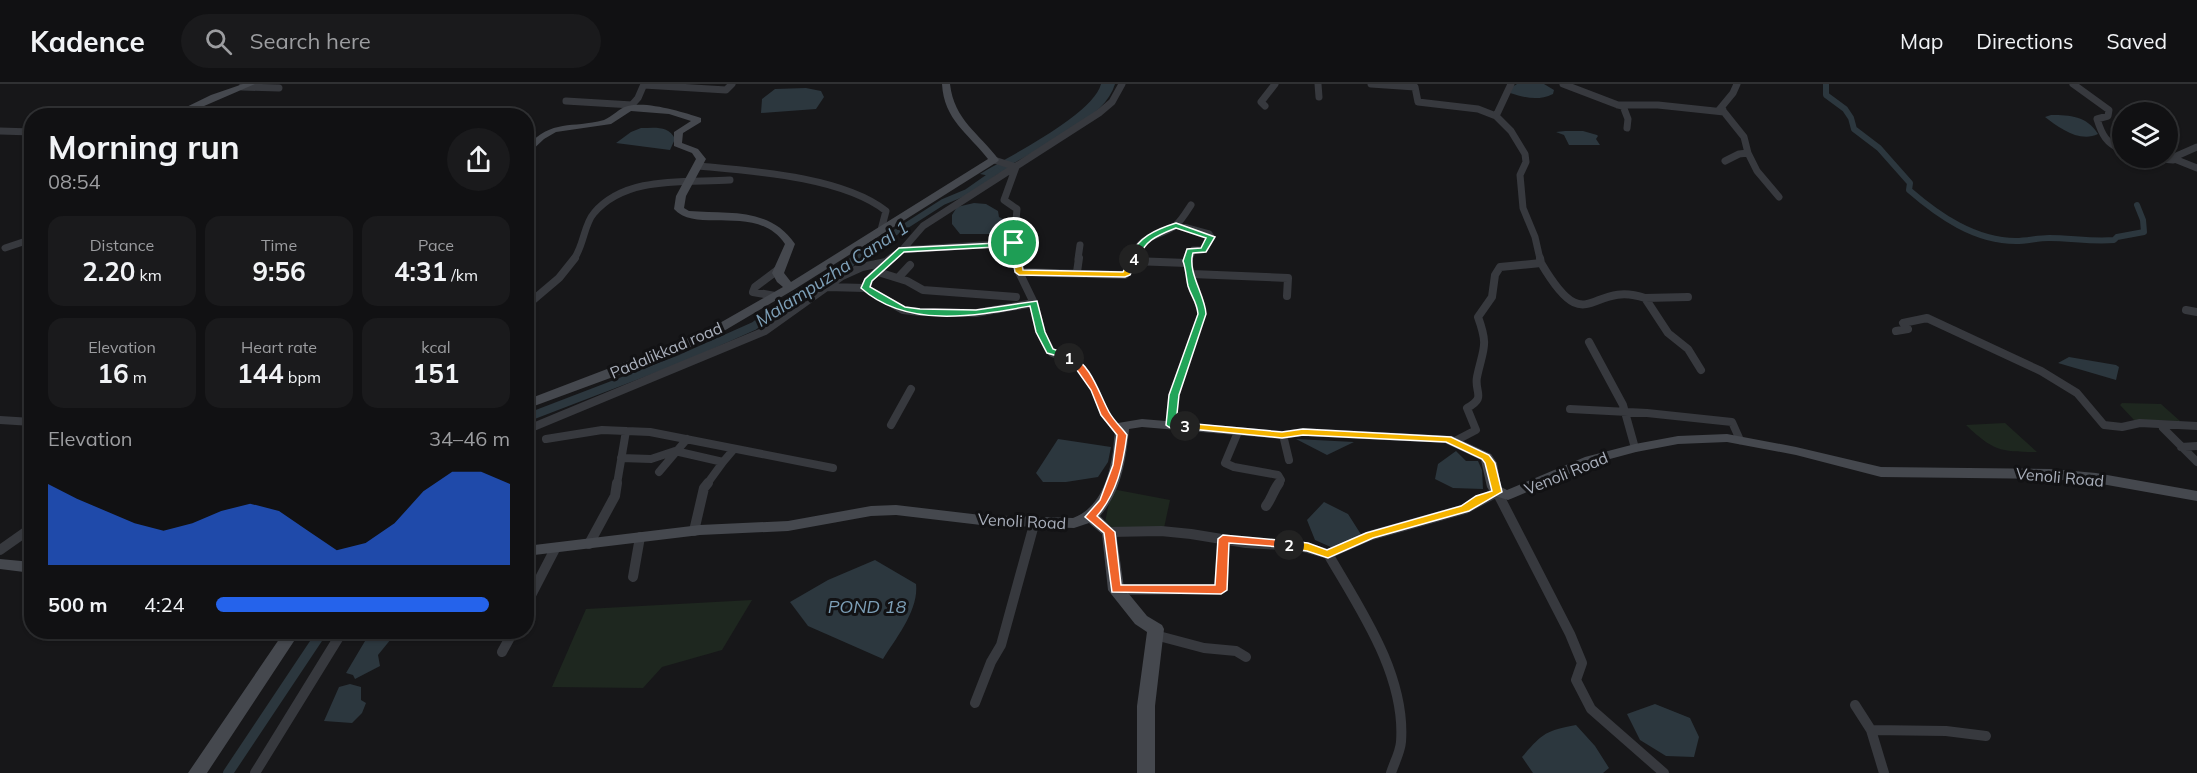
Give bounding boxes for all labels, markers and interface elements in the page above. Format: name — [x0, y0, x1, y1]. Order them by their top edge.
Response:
search box — [181, 14, 601, 68]
text: Kadence — [30, 24, 145, 59]
icon: search — [202, 25, 235, 58]
text: Search here — [250, 27, 371, 55]
text: Map — [1900, 28, 1943, 54]
text: Directions — [1976, 28, 2073, 54]
text: Saved — [2106, 28, 2167, 54]
map controls — [2112, 102, 2178, 168]
button: layers — [2112, 102, 2178, 168]
text: Morning run — [48, 126, 240, 167]
button: share — [447, 128, 510, 191]
text: 08:54 — [48, 169, 101, 194]
water label: Malampuzha Canal 1 — [751, 216, 912, 332]
pin — [988, 217, 1039, 268]
icon: arrive — [997, 226, 1030, 259]
text: Distance — [90, 235, 154, 255]
text: Time — [261, 235, 297, 255]
text: Pace — [418, 235, 454, 255]
pin: 4 — [1119, 244, 1149, 274]
text: 4 — [1129, 249, 1139, 269]
text: 2.20 — [82, 255, 135, 288]
text: 9:56 — [252, 255, 306, 288]
text: 4:31 — [394, 255, 447, 288]
text: km — [135, 265, 162, 285]
text: /km — [447, 265, 478, 285]
street label: Padalikkad road — [607, 317, 725, 383]
text: Elevation — [88, 337, 156, 357]
text: Heart rate — [241, 337, 317, 357]
text: kcal — [421, 337, 451, 357]
pin: 1 — [1054, 343, 1084, 373]
text: 1 — [1064, 348, 1074, 368]
text: 16 — [97, 357, 128, 390]
text: 144 — [237, 357, 284, 390]
text: 151 — [413, 357, 459, 390]
text: m — [128, 367, 147, 387]
text: bpm — [284, 367, 321, 387]
pin: 3 — [1170, 411, 1200, 441]
text: 3 — [1180, 416, 1190, 436]
text: Elevation — [48, 426, 133, 451]
text: 34–46 m — [429, 426, 510, 451]
street label: Venoli Road — [1521, 447, 1611, 499]
street label: Venoli Road — [2015, 463, 2105, 491]
street label: Venoli Road — [977, 509, 1067, 533]
pin: 2 — [1274, 530, 1304, 560]
text: 2 — [1284, 535, 1294, 555]
text: 500 m — [48, 592, 107, 617]
text: 4:24 — [144, 592, 185, 617]
water label: POND 18 — [828, 595, 907, 618]

